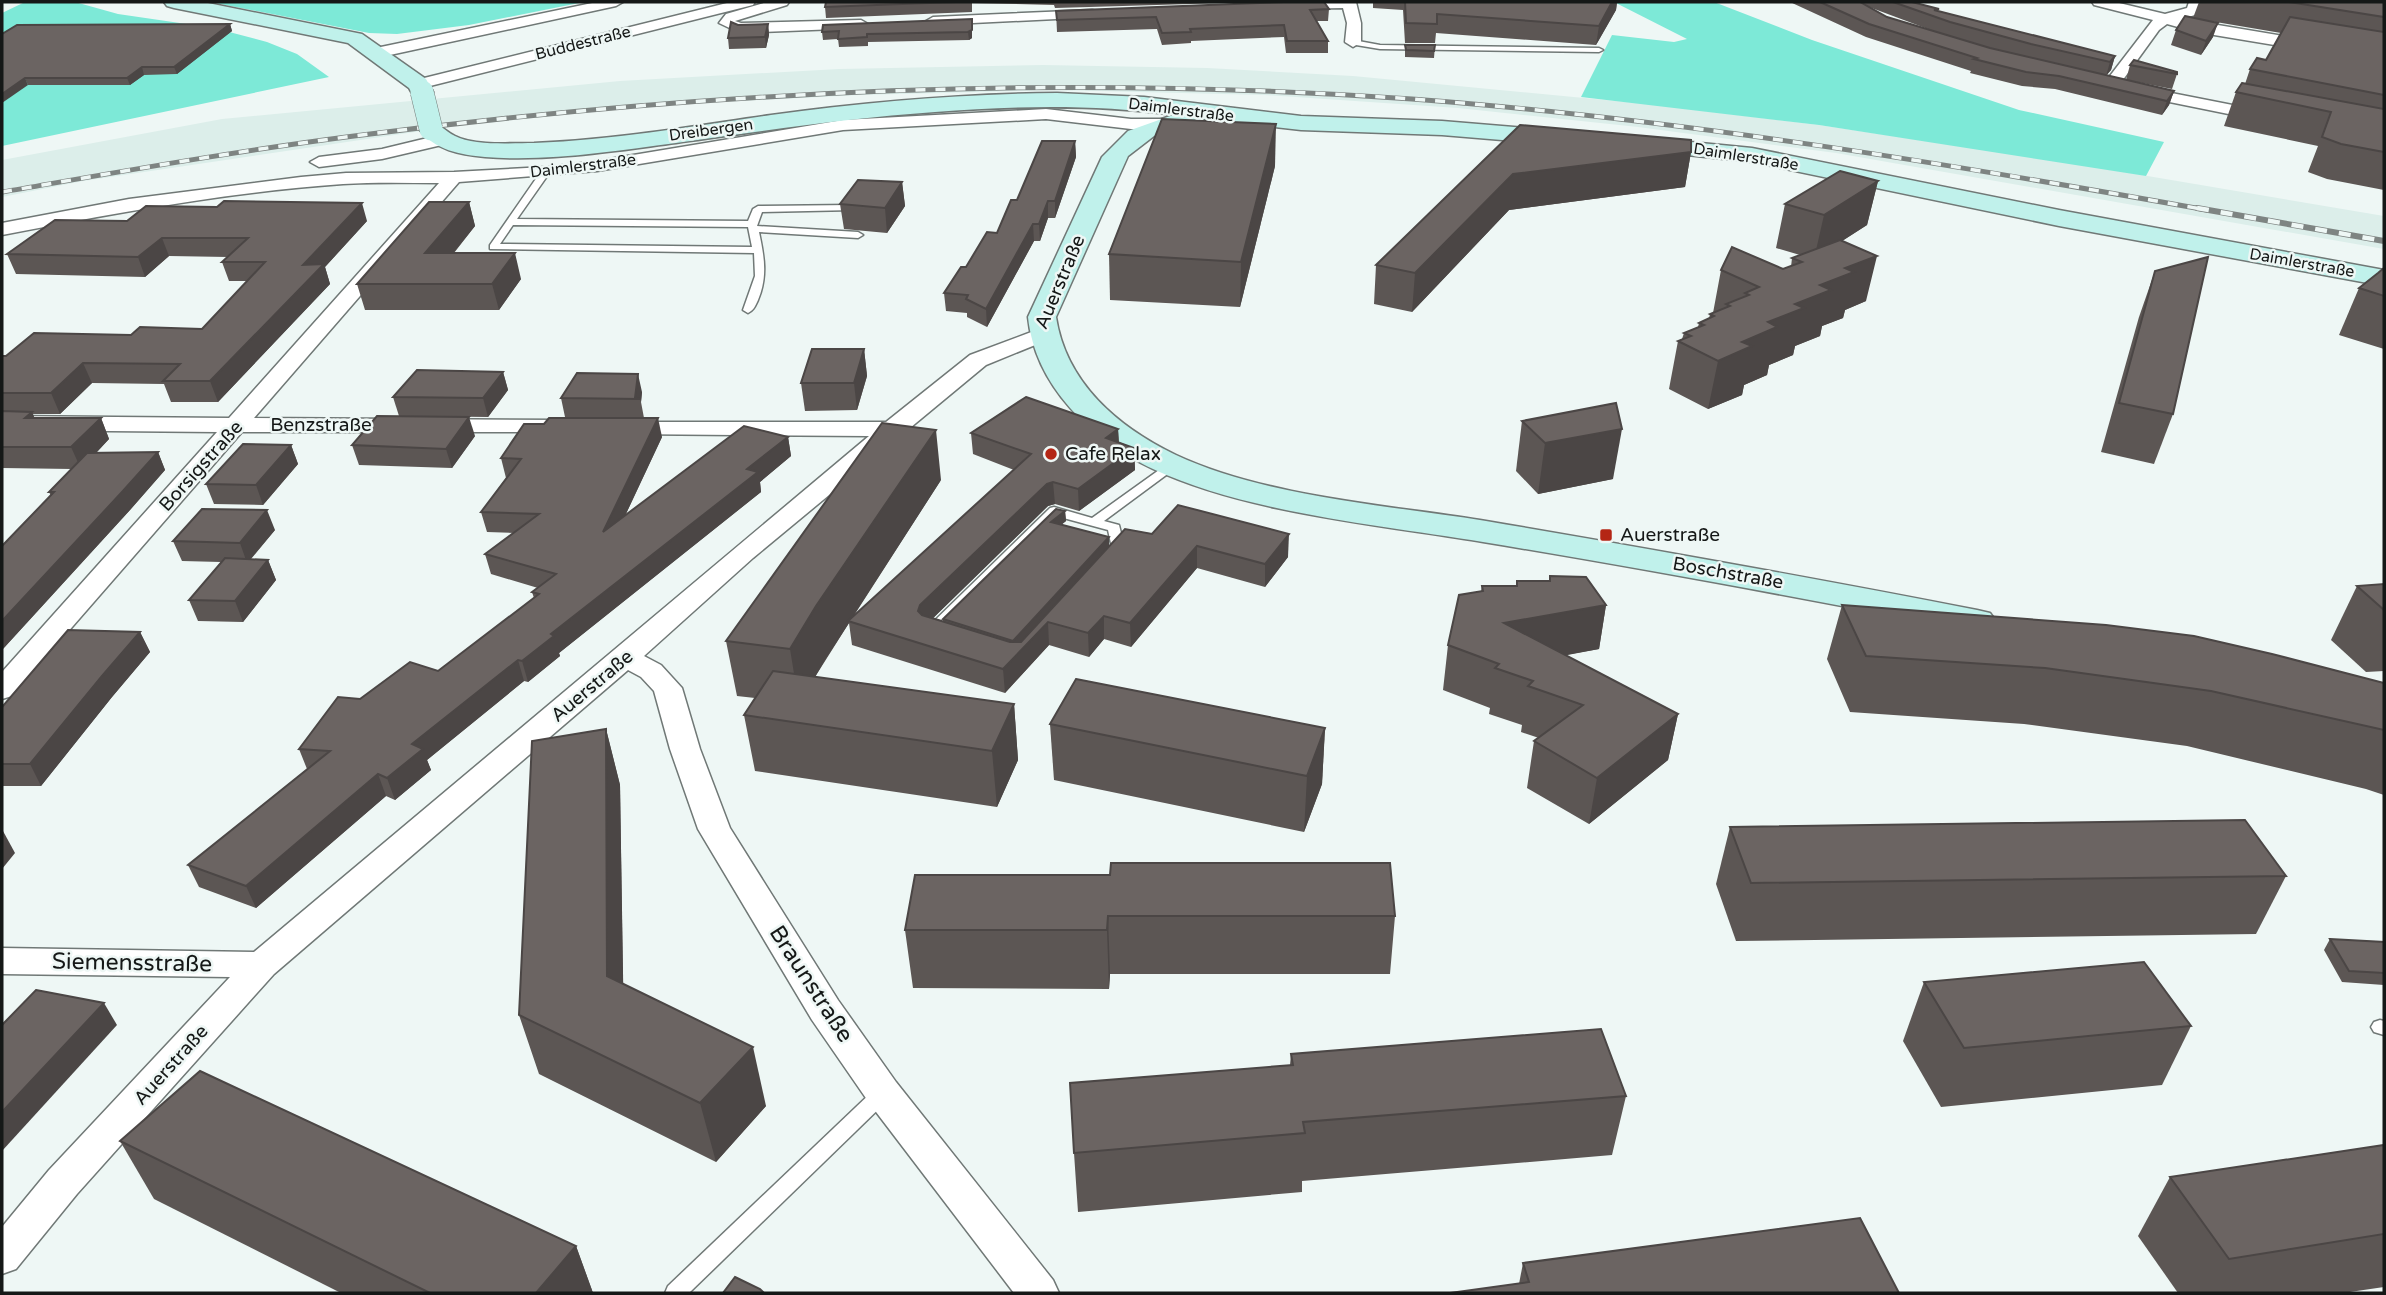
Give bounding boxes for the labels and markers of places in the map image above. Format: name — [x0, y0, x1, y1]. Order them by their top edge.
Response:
place label: Cafe Relax — [1065, 443, 1161, 465]
marker: Cafe Relax — [1043, 446, 1059, 462]
place label: Auerstraße — [1620, 524, 1720, 546]
marker: Auerstraße — [1598, 527, 1614, 543]

